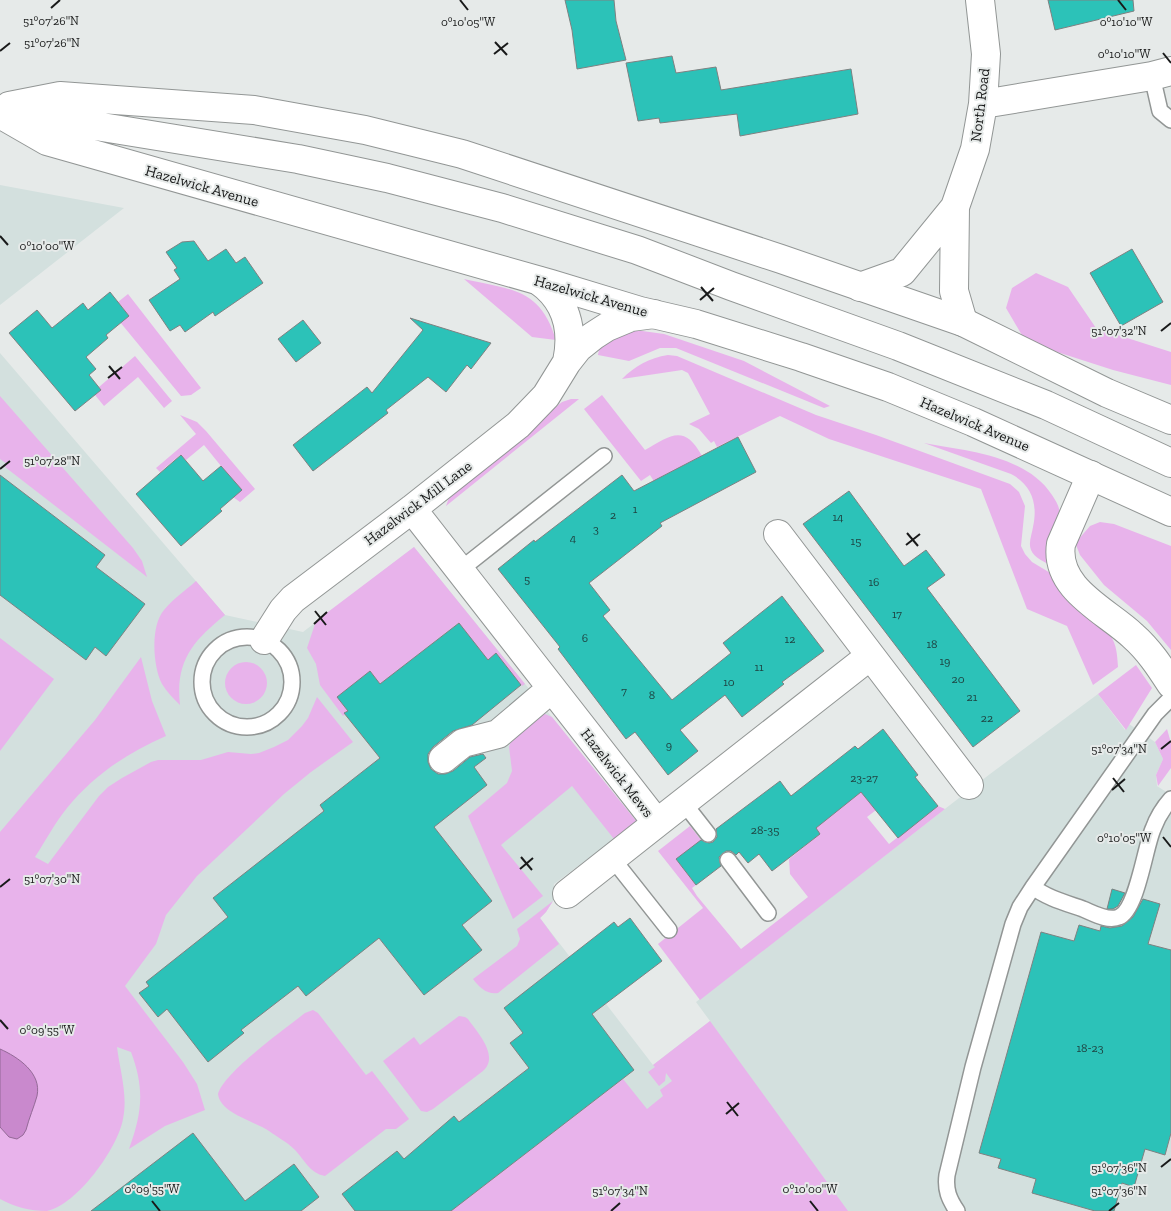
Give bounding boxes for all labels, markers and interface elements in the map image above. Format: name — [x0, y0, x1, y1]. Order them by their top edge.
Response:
text: 51°07'26"N — [23, 14, 79, 28]
text: 0°10'05"W — [441, 15, 496, 29]
text: 0°10'10"W — [1100, 15, 1153, 29]
text: 51°07'26"N — [24, 36, 80, 50]
text: 0°10'10"W — [1098, 47, 1151, 61]
street label: North Road — [967, 66, 994, 143]
street label: Hazelwick Avenue — [143, 161, 261, 211]
text: 0°10'00"W — [20, 239, 75, 253]
street label: Hazelwick Avenue — [532, 271, 650, 321]
text: 51°07'32"N — [1091, 324, 1147, 338]
street label: Hazelwick Avenue — [918, 393, 1032, 455]
text: 51°07'28"N — [24, 454, 80, 468]
street label: Hazelwick Mill Lane — [361, 457, 475, 549]
house number: 1 — [633, 502, 638, 516]
house number: 2 — [610, 508, 616, 522]
house number: 14 — [832, 510, 844, 524]
house number: 3 — [593, 522, 599, 536]
house number: 4 — [570, 531, 577, 545]
house number: 15 — [851, 534, 861, 548]
house number: 5 — [524, 572, 530, 586]
house number: 16 — [869, 575, 880, 589]
house number: 17 — [892, 607, 902, 621]
house number: 6 — [582, 631, 588, 645]
house number: 12 — [785, 632, 795, 646]
house number: 18 — [926, 637, 938, 651]
house number: 19 — [940, 654, 951, 668]
house number: 11 — [754, 660, 764, 674]
house number: 20 — [951, 672, 965, 686]
house number: 10 — [723, 675, 735, 689]
house number: 7 — [621, 684, 627, 698]
house number: 8 — [649, 688, 655, 702]
house number: 21 — [967, 690, 978, 704]
house number: 22 — [981, 711, 993, 725]
street label: Hazelwick Mews — [577, 725, 657, 821]
house number: 9 — [666, 738, 672, 752]
text: 51°07'34"N — [1091, 742, 1147, 756]
house number: 23-27 — [850, 771, 878, 785]
house number: 28-35 — [751, 823, 779, 837]
text: 0°10'05"W — [1097, 831, 1152, 845]
text: 51°07'30"N — [24, 872, 80, 886]
text: 0°09'55"W — [19, 1023, 75, 1037]
house number: 18-23 — [1076, 1041, 1104, 1055]
text: 51°07'36"N — [1091, 1161, 1147, 1175]
text: 0°09'55"W — [124, 1182, 180, 1196]
text: 0°10'00"W — [783, 1182, 838, 1196]
text: 51°07'34"N — [592, 1184, 648, 1198]
text: 51°07'36"N — [1091, 1184, 1147, 1198]

